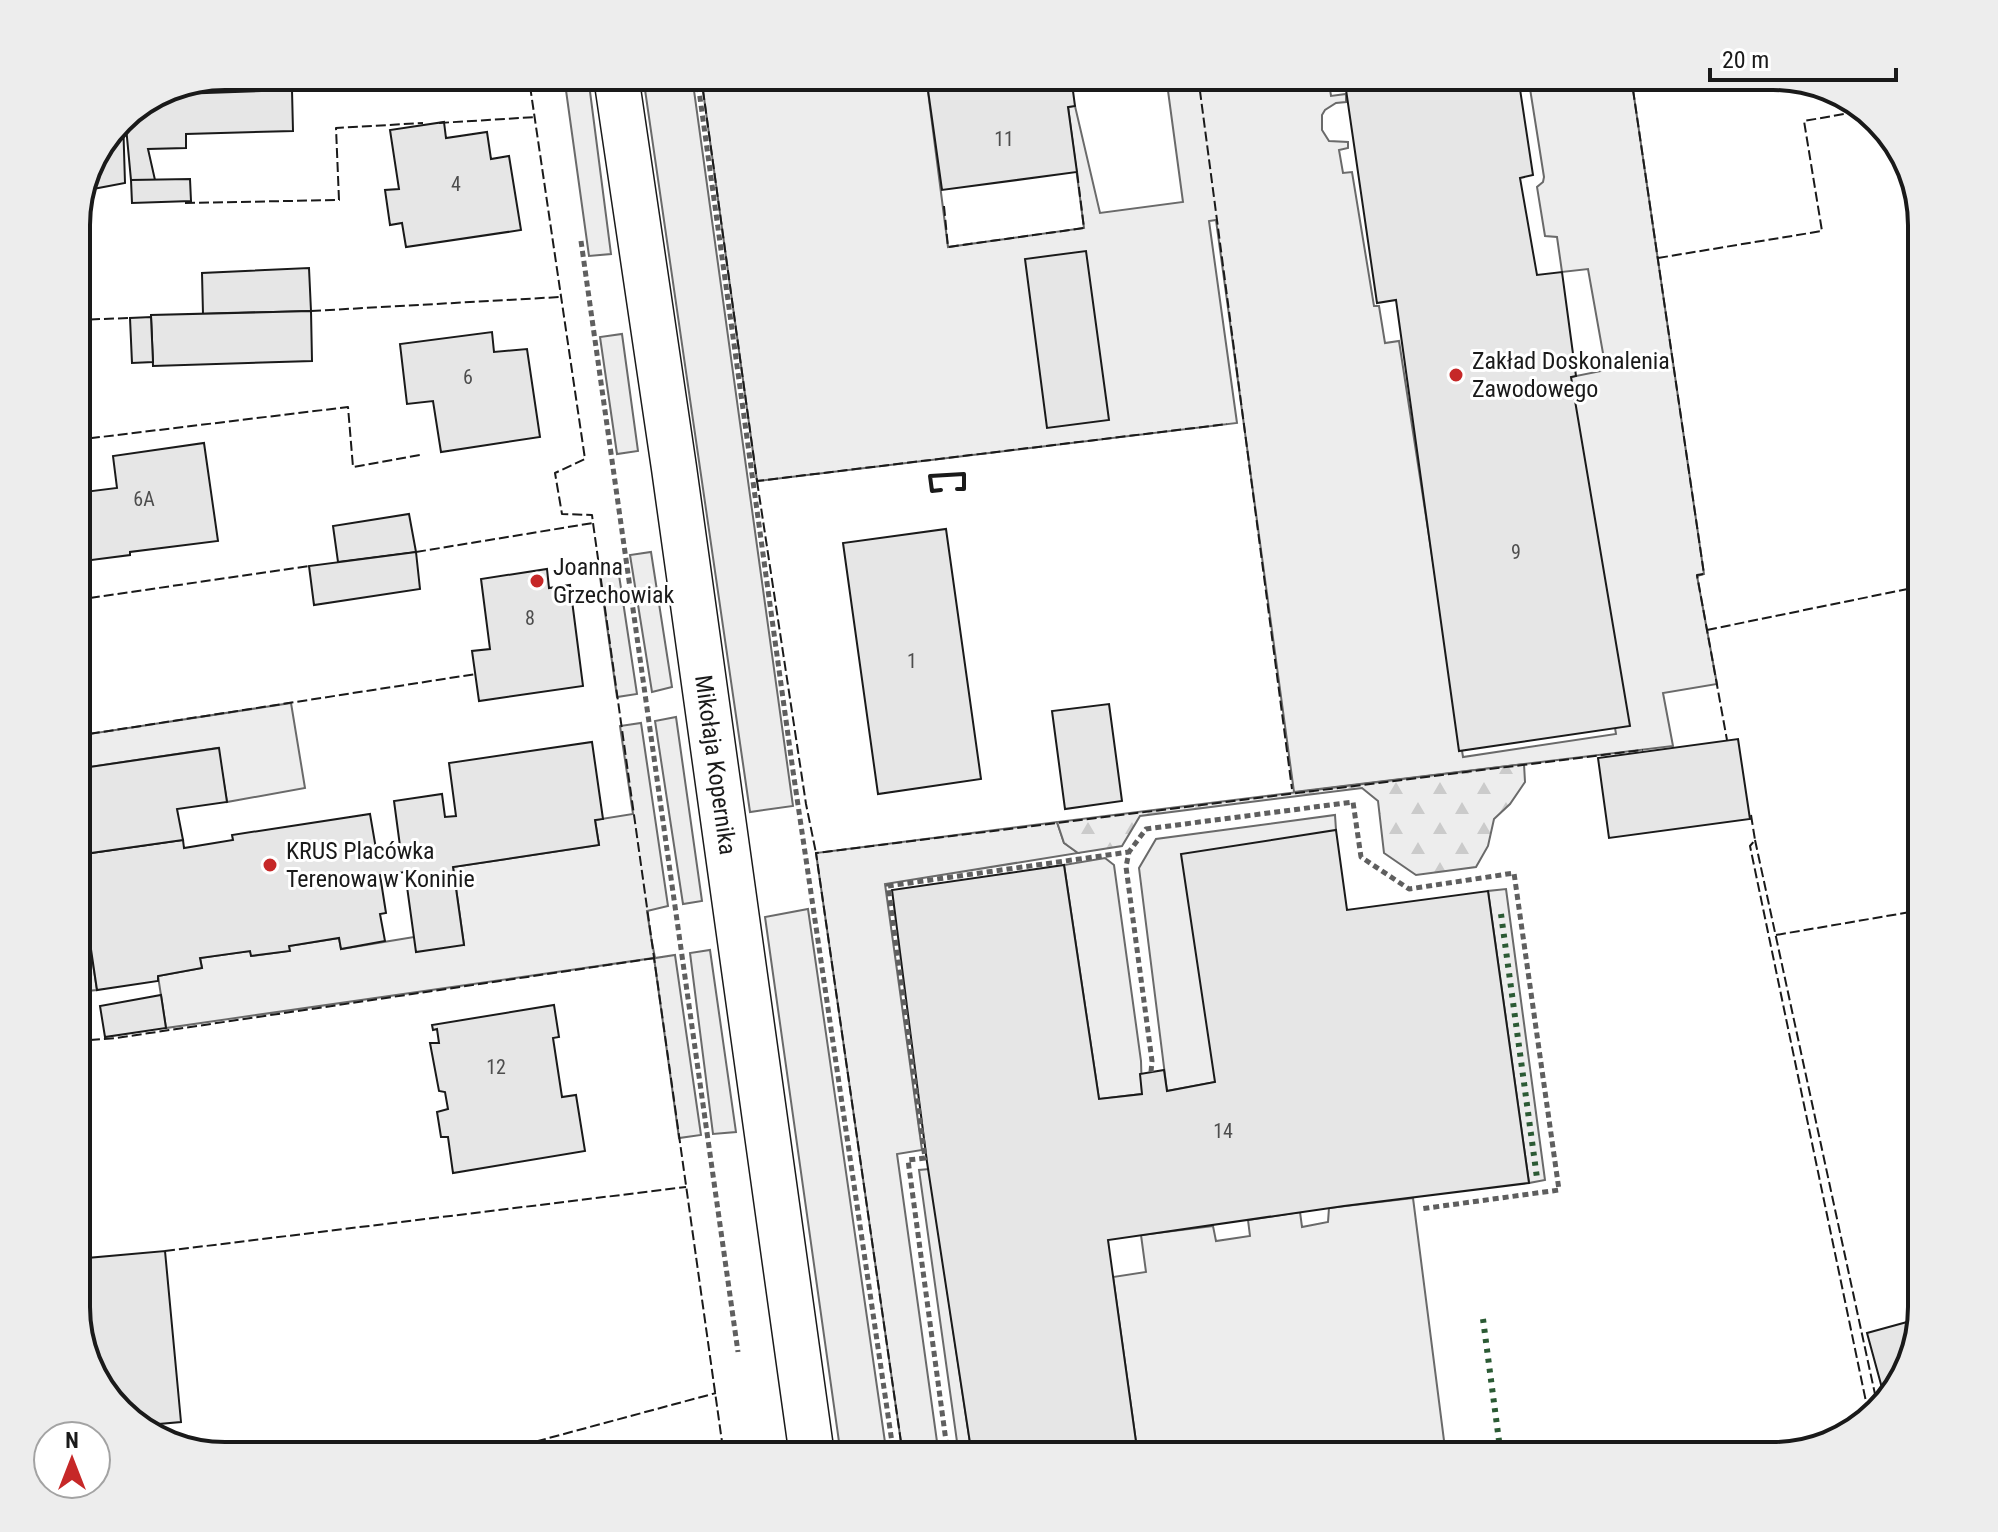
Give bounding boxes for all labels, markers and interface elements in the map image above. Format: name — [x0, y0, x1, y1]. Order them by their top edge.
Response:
scale bar — [1710, 32, 1896, 82]
text: 20 m — [1722, 46, 1769, 74]
house number: 11 — [994, 127, 1014, 151]
house number: 4 — [451, 172, 461, 196]
place label: Zakład Doskonalenia Zawodowego — [1472, 347, 1670, 403]
house number: 6 — [463, 365, 473, 389]
marker: Zakład Doskonalenia Zawodowego — [1447, 366, 1465, 384]
house number: 6A — [133, 487, 155, 511]
house number: 9 — [1511, 540, 1521, 564]
place label: Joanna Grzechowiak — [553, 553, 674, 609]
marker: Joanna Grzechowiak — [528, 572, 546, 590]
house number: 8 — [525, 606, 535, 630]
house number: 1 — [907, 649, 917, 673]
street label: Mikołaja Kopernika — [689, 673, 742, 856]
place label: KRUS Placówka Terenowa w Koninie — [286, 837, 475, 893]
marker: KRUS Placówka Terenowa w Koninie — [261, 856, 279, 874]
house number: 12 — [486, 1055, 506, 1079]
house number: 14 — [1213, 1119, 1233, 1143]
north arrow — [32, 1420, 112, 1500]
text: N — [65, 1428, 79, 1453]

